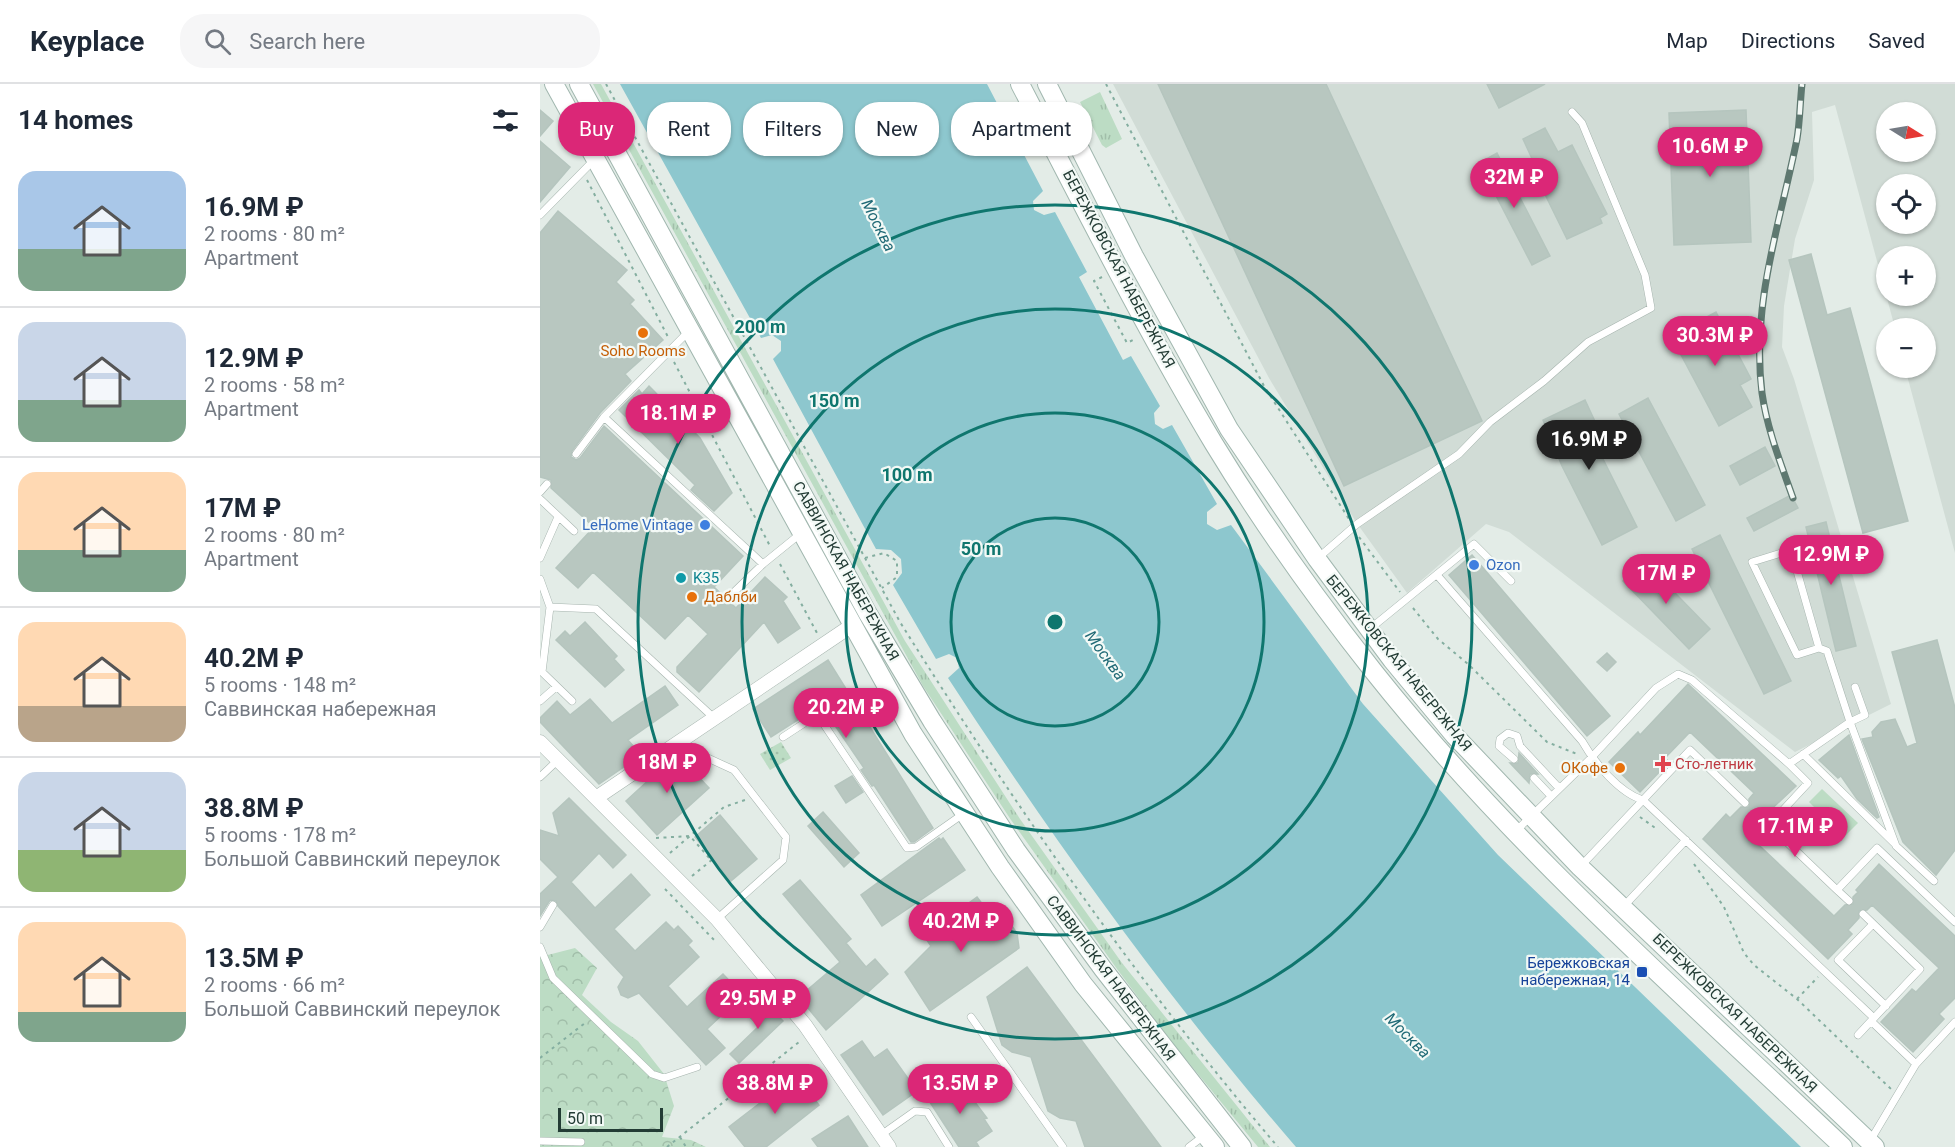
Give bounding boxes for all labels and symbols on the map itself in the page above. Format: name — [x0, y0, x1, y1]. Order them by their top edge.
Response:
north arrow — [1876, 102, 1936, 162]
pin: 10.6M ₽ — [1655, 127, 1765, 178]
pin: 32M ₽ — [1472, 158, 1556, 209]
street label: БЕРЕЖКОВСКАЯ НАБЕРЕЖНАЯ — [1059, 167, 1179, 371]
water label: Москва — [857, 196, 900, 255]
text: 200 m — [734, 316, 786, 337]
pin: 30.3M ₽ — [1660, 316, 1770, 367]
marker: Soho Rooms — [636, 326, 650, 340]
place label: Soho Rooms — [600, 342, 686, 360]
text: 150 m — [808, 390, 860, 411]
pin: 18.1M ₽ — [623, 394, 733, 445]
pin: 16.9M ₽ — [1534, 420, 1644, 471]
text: 100 m — [881, 464, 933, 485]
street label: САВВИНСКАЯ НАБЕРЕЖНАЯ — [789, 478, 903, 664]
place label: LeHome Vintage — [582, 516, 693, 534]
marker: LeHome Vintage — [698, 518, 712, 532]
pin: 12.9M ₽ — [1776, 535, 1886, 586]
text: 50 m — [961, 538, 1001, 559]
pin: 17M ₽ — [1624, 554, 1708, 605]
place label: Ozon — [1486, 556, 1520, 574]
marker: Ozon — [1467, 558, 1481, 572]
place label: K35 — [693, 569, 719, 587]
marker: K35 — [674, 571, 688, 585]
street label: БЕРЕЖКОВСКАЯ НАБЕРЕЖНАЯ — [1322, 571, 1476, 755]
place label: Даблби — [704, 588, 757, 606]
marker: Даблби — [685, 590, 699, 604]
centre of rings — [1045, 612, 1065, 632]
water label: Москва — [1081, 627, 1130, 684]
pin: 20.2M ₽ — [791, 688, 901, 739]
pin: 18M ₽ — [625, 743, 709, 794]
place label: Сто-летник — [1675, 755, 1754, 773]
marker: Сто-летник — [1656, 757, 1670, 771]
place label: ОКофе — [1561, 759, 1608, 777]
marker: ОКофе — [1613, 761, 1627, 775]
pin: 17.1M ₽ — [1740, 807, 1850, 858]
street label: САВВИНСКАЯ НАБЕРЕЖНАЯ — [1043, 892, 1179, 1064]
pin: 40.2M ₽ — [906, 902, 1016, 953]
street label: БЕРЕЖКОВСКАЯ НАБЕРЕЖНАЯ — [1649, 930, 1821, 1096]
place label: Бережковская набережная, 14 — [1520, 954, 1631, 989]
marker: Бережковская набережная, 14 — [1635, 965, 1649, 979]
pin: 29.5M ₽ — [703, 979, 813, 1030]
water label: Москва — [1381, 1009, 1434, 1062]
pin: 38.8M ₽ — [720, 1064, 830, 1115]
pin: 13.5M ₽ — [905, 1064, 1015, 1115]
scale bar — [558, 1105, 663, 1132]

